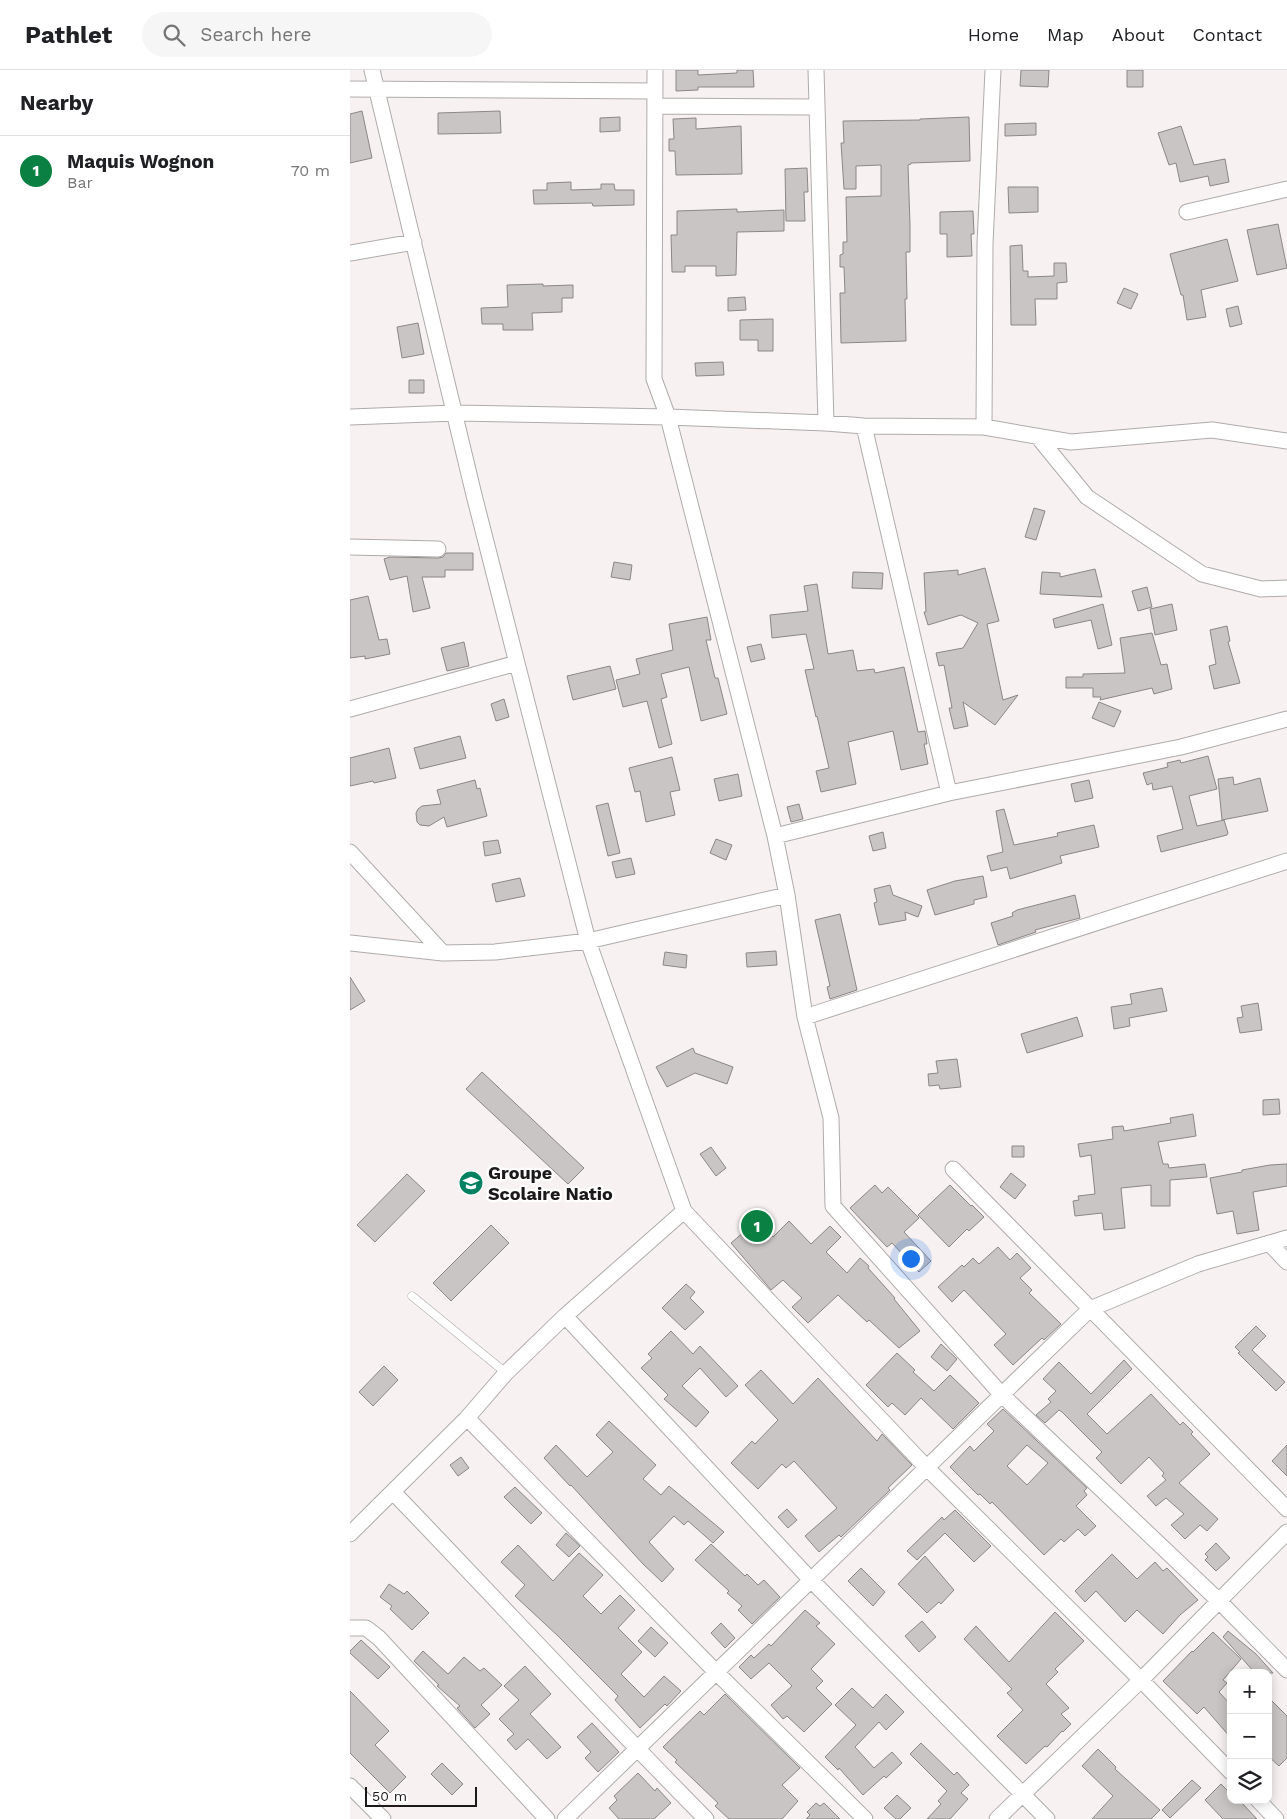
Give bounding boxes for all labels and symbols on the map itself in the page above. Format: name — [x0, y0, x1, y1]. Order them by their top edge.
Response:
place label: Groupe Scolaire Natio — [488, 1162, 613, 1204]
school or university icon: Groupe Scolaire Natio — [458, 1170, 484, 1196]
pin: 1 — [741, 1207, 773, 1245]
your location — [898, 1246, 924, 1272]
scale bar — [365, 1784, 478, 1807]

